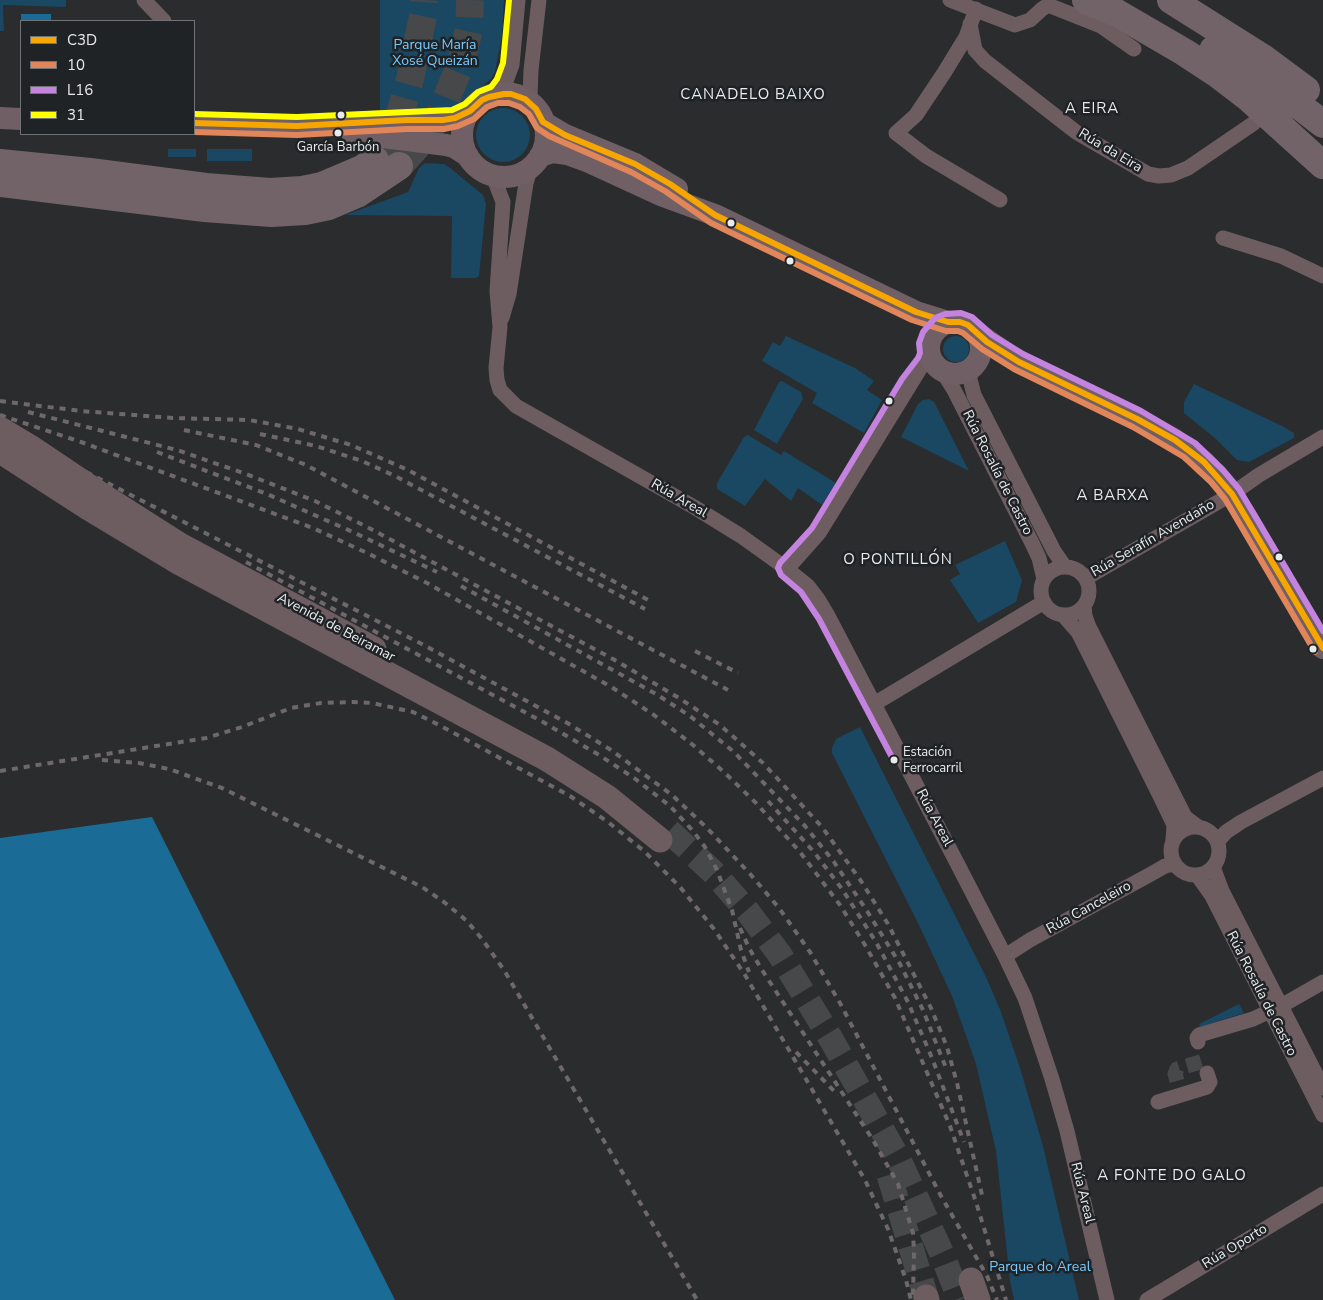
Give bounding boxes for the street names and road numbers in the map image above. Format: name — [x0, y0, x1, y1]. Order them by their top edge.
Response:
street label: Rúa da Eira — [1075, 125, 1145, 177]
street label: Rúa Rosalía de Castro — [958, 408, 1036, 538]
street label: Rúa Areal — [648, 476, 710, 522]
street label: Rúa Serafín Avendaño — [1088, 497, 1218, 581]
street label: Avenida de Beiramar — [274, 590, 398, 666]
street label: Rúa Areal — [912, 787, 956, 849]
street label: Rúa Canceleiro — [1044, 878, 1134, 938]
street label: Rúa Rosalía de Castro — [1222, 929, 1300, 1059]
street label: Rúa Areal — [1066, 1161, 1098, 1225]
street label: Rúa Oporto — [1199, 1221, 1271, 1273]

